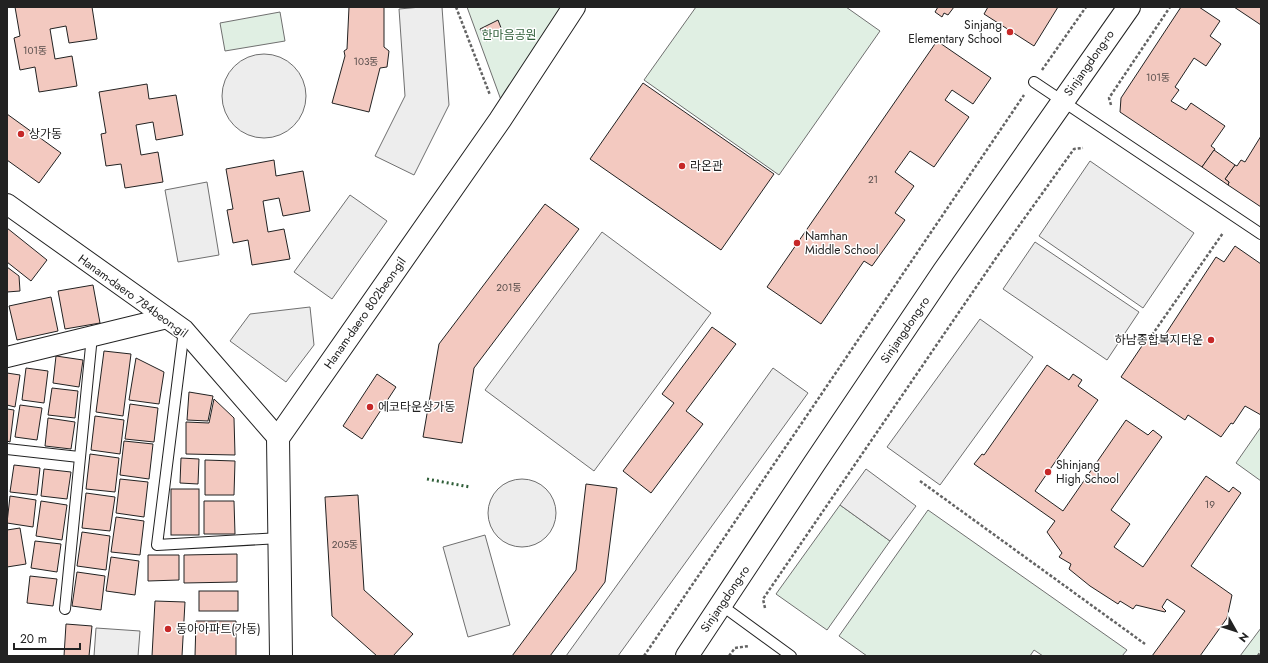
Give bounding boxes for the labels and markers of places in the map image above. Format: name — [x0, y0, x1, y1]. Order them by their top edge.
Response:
place label: Sinjang Elementary School — [908, 16, 1002, 48]
marker: Sinjang Elementary School — [1005, 27, 1015, 37]
place label: 상가동 — [29, 125, 62, 143]
marker: 상가동 — [16, 129, 26, 139]
place label: 라온관 — [690, 157, 723, 175]
marker: 라온관 — [677, 161, 687, 171]
place label: Namhan Middle School — [805, 227, 879, 259]
marker: Namhan Middle School — [792, 238, 802, 248]
place label: 하남종합복지타운 — [1115, 331, 1203, 349]
marker: 하남종합복지타운 — [1206, 335, 1216, 345]
place label: 에코타운상가동 — [378, 398, 455, 416]
marker: 에코타운상가동 — [365, 402, 375, 412]
place label: Shinjang High School — [1056, 456, 1119, 488]
marker: Shinjang High School — [1043, 467, 1053, 477]
place label: 동아아파트(가동) — [176, 620, 261, 638]
marker: 동아아파트(가동) — [163, 624, 173, 634]

